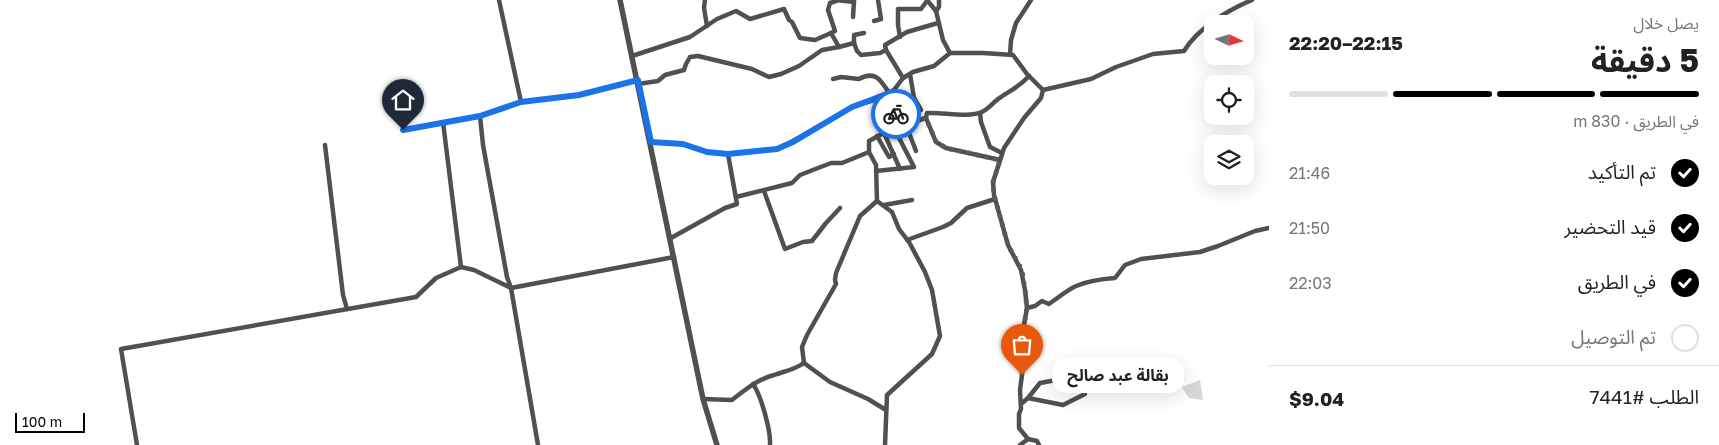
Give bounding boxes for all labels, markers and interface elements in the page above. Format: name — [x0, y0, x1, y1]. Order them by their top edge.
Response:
text: يصل خلال — [1633, 13, 1699, 33]
north arrow — [1204, 15, 1254, 65]
map controls — [1204, 15, 1254, 185]
text: 22:15–22:20 — [1289, 31, 1403, 54]
text: 5 دقيقة — [1591, 41, 1699, 79]
button: locate — [1204, 75, 1254, 125]
pin — [382, 79, 424, 130]
icon: home — [389, 86, 417, 114]
courier — [871, 89, 921, 139]
icon: bike — [882, 100, 910, 128]
text: في الطريق · 830 m — [1573, 111, 1699, 131]
button: layers — [1204, 135, 1254, 185]
icon: check — [1671, 159, 1699, 187]
text: تم التأكيد — [1588, 160, 1656, 183]
text: 21:46 — [1289, 163, 1330, 183]
icon: check — [1671, 214, 1699, 242]
text: قيد التحضير — [1564, 215, 1656, 238]
text: 21:50 — [1289, 218, 1330, 238]
icon: check — [1671, 269, 1699, 297]
text: في الطريق — [1578, 270, 1656, 293]
text: 22:03 — [1289, 273, 1332, 293]
pin — [1001, 324, 1043, 375]
text: تم التوصيل — [1571, 325, 1656, 348]
icon: bag — [1008, 331, 1036, 359]
callout: بقالة عبد صالح — [1052, 358, 1184, 392]
text: بقالة عبد صالح — [1067, 365, 1169, 385]
text: الطلب #7441 — [1589, 385, 1699, 408]
text: $9.04 — [1289, 387, 1344, 410]
scale bar — [15, 410, 85, 433]
text: 100 m — [22, 413, 62, 430]

